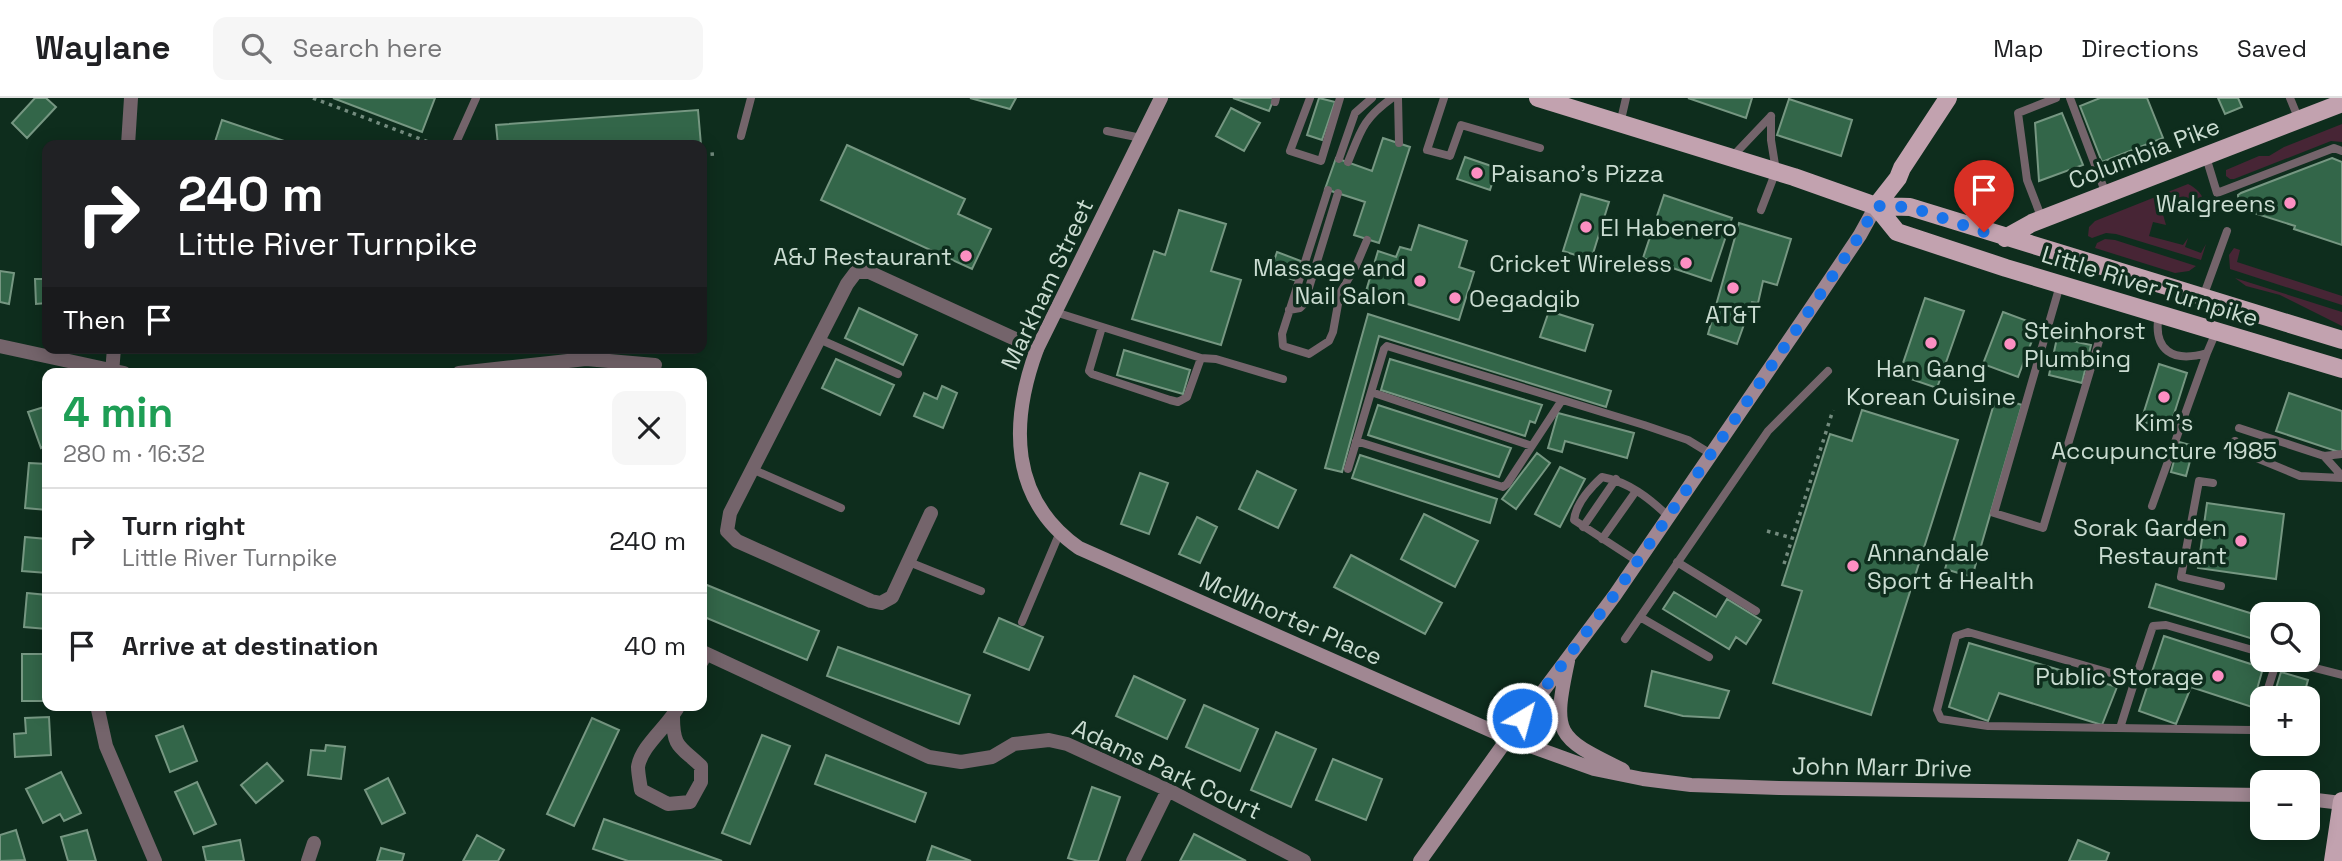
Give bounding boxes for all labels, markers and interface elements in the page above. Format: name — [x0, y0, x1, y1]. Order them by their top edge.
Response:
search box — [213, 17, 703, 80]
text: Waylane — [35, 27, 171, 69]
icon: search — [237, 29, 275, 67]
text: Search here — [293, 31, 442, 65]
text: Map — [1993, 33, 2043, 64]
text: Directions — [2081, 33, 2199, 64]
text: Saved — [2237, 33, 2307, 64]
street label: Columbia Pike — [2064, 110, 2224, 196]
place label: Paisano's Pizza — [1491, 158, 1664, 189]
pin — [1954, 160, 2014, 232]
text: 240 m — [178, 163, 324, 225]
marker: Paisano's Pizza — [1469, 165, 1485, 181]
icon: right — [63, 168, 154, 259]
icon: arrive — [1965, 171, 2003, 209]
place label: Walgreens — [2156, 188, 2276, 219]
street label: Markham Street — [994, 194, 1100, 374]
marker: Walgreens — [2282, 195, 2298, 211]
place label: El Habenero — [1600, 212, 1737, 243]
marker: El Habenero — [1578, 219, 1594, 235]
text: Little River Turnpike — [178, 224, 478, 264]
street label: Little River Turnpike — [2038, 238, 2262, 334]
place label: A&J Restaurant — [773, 241, 952, 272]
marker: A&J Restaurant — [958, 248, 974, 264]
place label: Cricket Wireless — [1489, 248, 1672, 279]
place label: Massage and Nail Salon — [1253, 252, 1406, 311]
marker: Cricket Wireless — [1678, 255, 1694, 271]
marker: Massage and Nail Salon — [1412, 273, 1428, 289]
marker: AT&T — [1725, 280, 1741, 296]
place label: Oegadgib — [1469, 283, 1580, 314]
marker: Oegadgib — [1447, 290, 1463, 306]
place label: AT&T — [1705, 299, 1761, 330]
icon: arrive — [140, 301, 178, 339]
text: Then — [63, 303, 126, 337]
place label: Steinhorst Plumbing — [2024, 315, 2146, 374]
marker: Han Gang Korean Cuisine — [1923, 335, 1939, 351]
marker: Steinhorst Plumbing — [2002, 336, 2018, 352]
place label: Han Gang Korean Cuisine — [1846, 353, 2016, 412]
text: 4 min — [63, 386, 173, 439]
marker: Kim's Accupuncture 1985 — [2156, 389, 2172, 405]
button: close — [612, 391, 686, 465]
place label: Kim's Accupuncture 1985 — [2051, 407, 2277, 466]
text: 280 m · 16:32 — [63, 439, 205, 469]
text: Turn right — [122, 509, 246, 543]
place label: Sorak Garden Restaurant — [2073, 512, 2227, 571]
icon: right — [63, 522, 101, 560]
text: 240 m — [609, 524, 686, 558]
marker: Sorak Garden Restaurant — [2233, 533, 2249, 549]
place label: Annandale Sport & Health — [1867, 537, 2034, 596]
text: Little River Turnpike — [122, 543, 337, 573]
marker: Annandale Sport & Health — [1845, 558, 1861, 574]
street label: McWhorter Place — [1195, 564, 1387, 672]
map controls — [2250, 602, 2320, 840]
button: search — [2250, 602, 2320, 672]
icon: arrive — [63, 627, 101, 665]
text: Arrive at destination — [122, 629, 379, 663]
text: 40 m — [624, 629, 686, 663]
place label: Public Storage — [2035, 661, 2204, 692]
marker: Public Storage — [2210, 668, 2226, 684]
position arrow — [1485, 681, 1559, 755]
button: + — [2250, 686, 2320, 756]
street label: Adams Park Court — [1068, 712, 1266, 826]
street label: John Marr Drive — [1792, 750, 1972, 784]
button: − — [2250, 770, 2320, 840]

